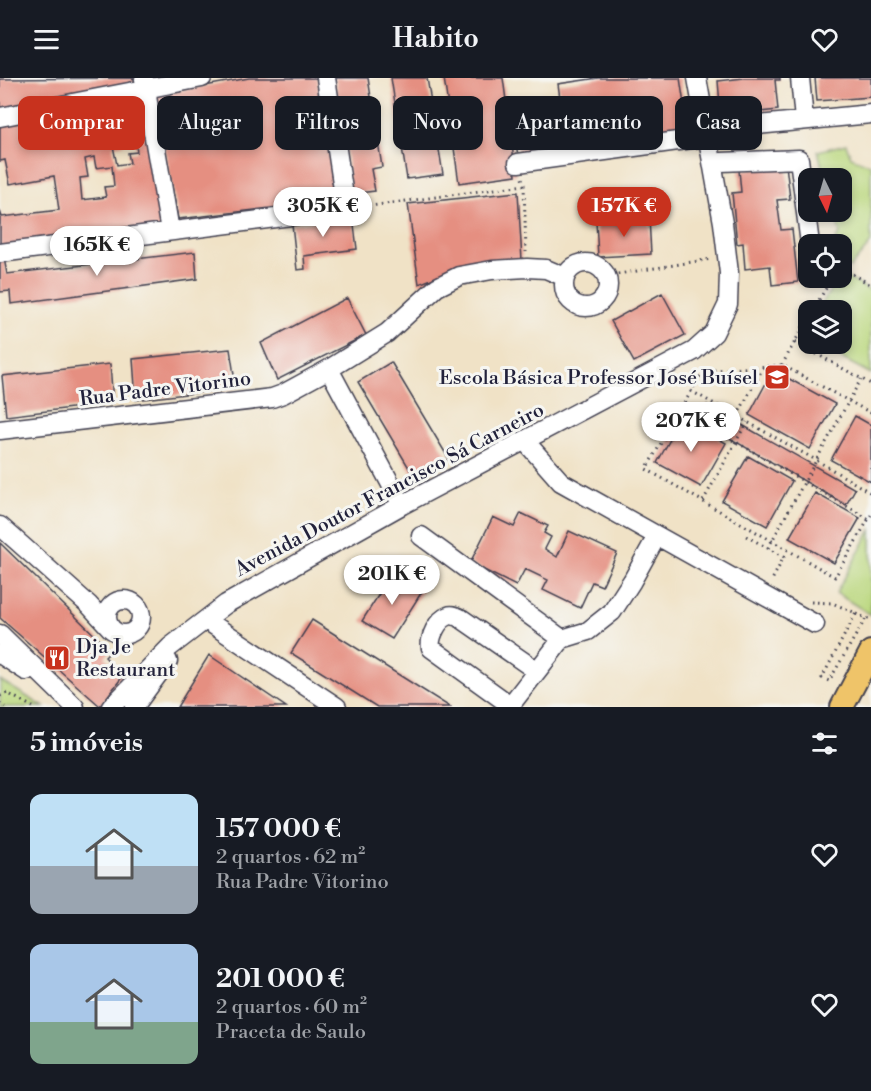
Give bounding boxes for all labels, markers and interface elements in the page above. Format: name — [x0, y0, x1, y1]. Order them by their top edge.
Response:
text: Habito — [392, 22, 479, 56]
icon: menu — [30, 23, 63, 56]
icon: heart — [808, 23, 841, 56]
chip: Comprar — [18, 96, 145, 150]
chip: Alugar — [157, 96, 263, 150]
chip: Filtros — [275, 96, 381, 150]
chip: Novo — [393, 96, 483, 150]
chip: Apartamento — [495, 96, 663, 150]
chip: Casa — [675, 96, 762, 150]
north arrow — [798, 168, 852, 222]
map controls — [798, 168, 852, 354]
pin: 305K € — [274, 187, 372, 238]
pin: 157K € — [575, 187, 673, 238]
text: 305K € — [287, 194, 359, 219]
text: 157K € — [591, 194, 657, 219]
pin: 165K € — [48, 226, 146, 277]
text: 165K € — [64, 233, 130, 258]
button: locate — [798, 234, 852, 288]
button: layers — [798, 300, 852, 354]
school or university icon: Escola Básica Professor José Buísel — [762, 362, 792, 392]
place label: Escola Básica Professor José Buísel — [439, 366, 758, 391]
street label: Rua Padre Vitorino — [78, 367, 252, 412]
street label: Avenida Doutor Francisco Sá Carneiro — [230, 398, 549, 583]
pin: 207K € — [642, 402, 740, 453]
text: 207K € — [655, 409, 727, 434]
pin: 201K € — [343, 555, 441, 606]
text: 201K € — [358, 562, 426, 587]
place label: Dja Je Restaurant — [76, 635, 175, 683]
restaurant icon: Dja Je Restaurant — [42, 643, 72, 673]
text: 5 imóveis — [30, 727, 143, 759]
icon: filters — [808, 727, 841, 760]
text: 157 000 € — [216, 813, 341, 845]
icon: home — [78, 818, 150, 890]
icon: heart — [808, 838, 841, 871]
text: 2 quartos · 62 m² — [216, 845, 365, 870]
text: Rua Padre Vitorino — [216, 870, 389, 895]
text: 201 000 € — [216, 963, 345, 995]
icon: home — [78, 968, 150, 1040]
icon: heart — [808, 988, 841, 1021]
text: 2 quartos · 60 m² — [216, 995, 367, 1020]
text: Praceta de Saulo — [216, 1020, 366, 1045]

